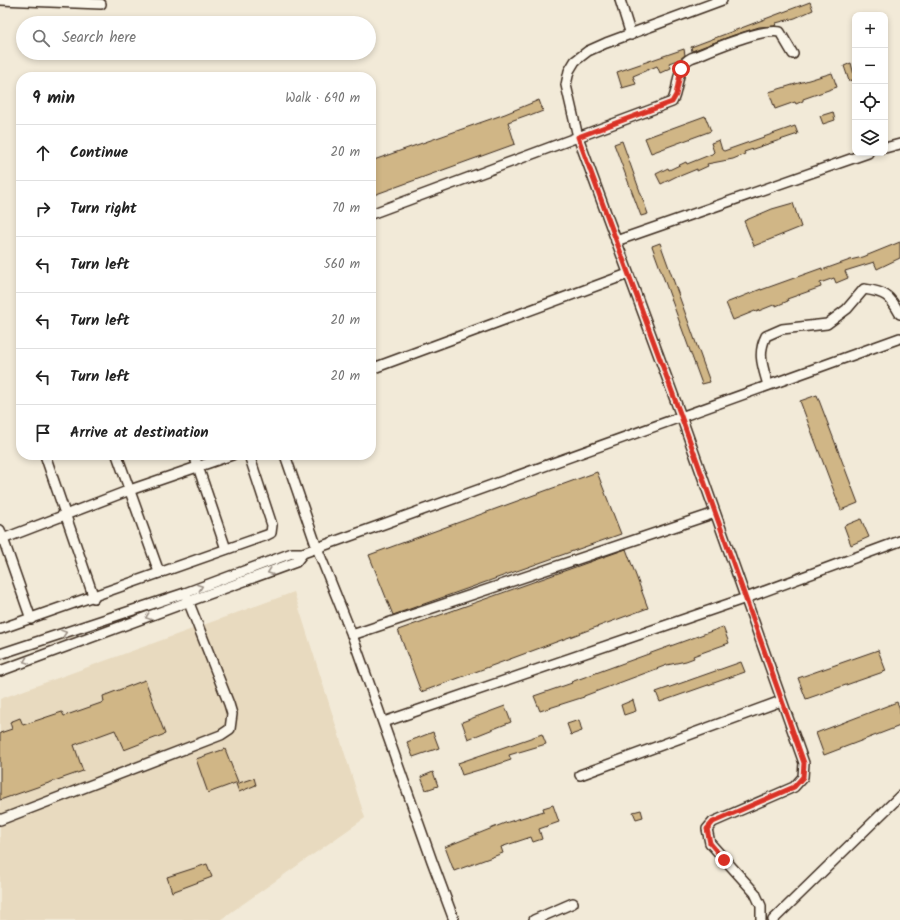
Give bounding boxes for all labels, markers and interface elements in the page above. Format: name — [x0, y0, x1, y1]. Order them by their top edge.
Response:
map controls — [852, 12, 888, 156]
button: + — [852, 12, 888, 48]
search box — [16, 16, 376, 60]
text: Search here — [62, 26, 136, 50]
icon: search — [30, 27, 52, 49]
button: − — [852, 48, 888, 84]
route start — [672, 60, 690, 78]
button: locate — [852, 84, 888, 120]
text: 9 min — [32, 85, 75, 112]
text: Walk · 690 m — [285, 88, 360, 109]
button: layers — [852, 120, 888, 156]
text: Continue — [70, 141, 128, 165]
icon: ahead — [32, 142, 54, 164]
text: 20 m — [330, 142, 360, 163]
text: Turn right — [70, 197, 137, 221]
icon: right — [32, 198, 54, 220]
text: 70 m — [332, 198, 360, 219]
text: Turn left — [70, 253, 130, 277]
icon: left — [32, 254, 54, 276]
text: 560 m — [324, 254, 360, 275]
text: Turn left — [70, 309, 130, 333]
icon: left — [32, 310, 54, 332]
text: 20 m — [330, 310, 360, 331]
text: Turn left — [70, 365, 130, 389]
icon: left — [32, 366, 54, 388]
text: 20 m — [330, 366, 360, 387]
text: Arrive at destination — [70, 421, 209, 445]
icon: arrive — [32, 422, 54, 444]
one-way arrow — [266, 567, 273, 575]
one-way arrow — [196, 583, 203, 592]
one-way arrow — [144, 612, 151, 620]
one-way arrow — [60, 629, 67, 638]
one-way arrow — [22, 657, 29, 665]
route end — [715, 851, 733, 869]

